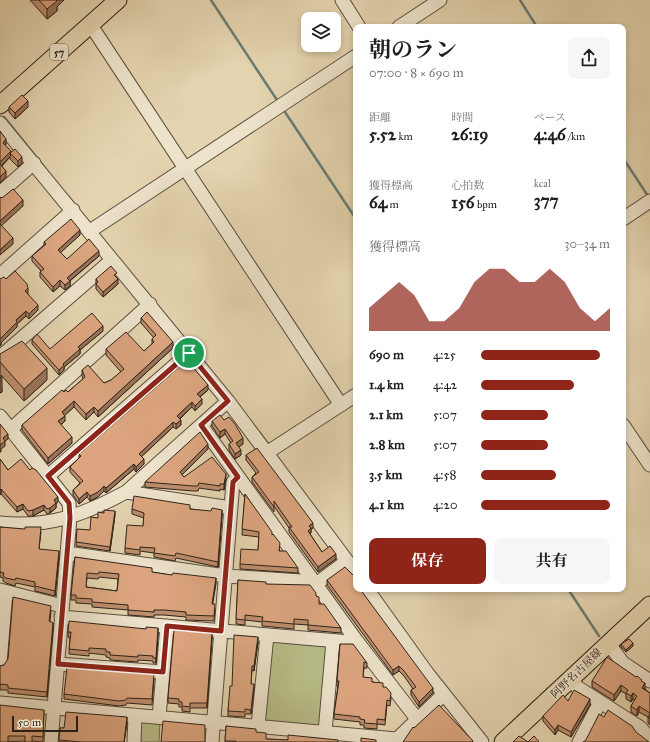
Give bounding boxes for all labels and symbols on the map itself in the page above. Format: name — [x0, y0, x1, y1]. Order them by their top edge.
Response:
road number: 57 — [50, 44, 68, 60]
pin — [172, 336, 206, 370]
street label: 阿野名古屋線 — [548, 646, 605, 701]
scale bar — [12, 714, 78, 733]

